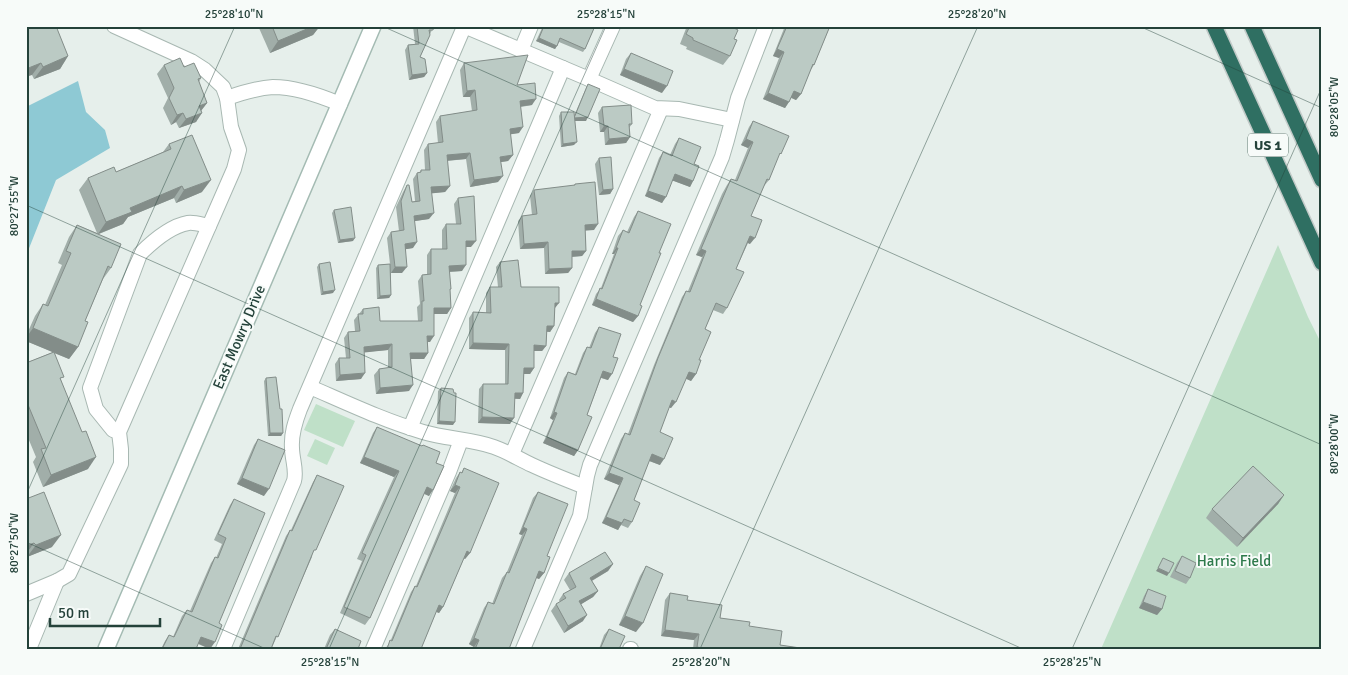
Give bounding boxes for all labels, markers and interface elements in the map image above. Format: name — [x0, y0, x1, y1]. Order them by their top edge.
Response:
text: 25°28'10"N — [205, 7, 263, 22]
text: 25°28'15"N — [577, 7, 635, 22]
text: 25°28'20"N — [948, 7, 1006, 22]
text: 80°28'05"W — [1327, 77, 1342, 137]
road number: US 1 — [1248, 134, 1288, 156]
text: 80°27'55"W — [7, 176, 22, 236]
street label: East Mowry Drive — [209, 282, 269, 392]
text: 80°28'00"W — [1327, 414, 1342, 474]
text: 80°27'50"W — [7, 513, 22, 573]
park label: Harris Field — [1197, 552, 1271, 570]
scale bar — [50, 595, 160, 627]
text: 50 m — [58, 604, 89, 622]
text: 25°28'15"N — [301, 655, 359, 670]
text: 25°28'20"N — [672, 655, 730, 670]
text: 25°28'25"N — [1043, 655, 1101, 670]

